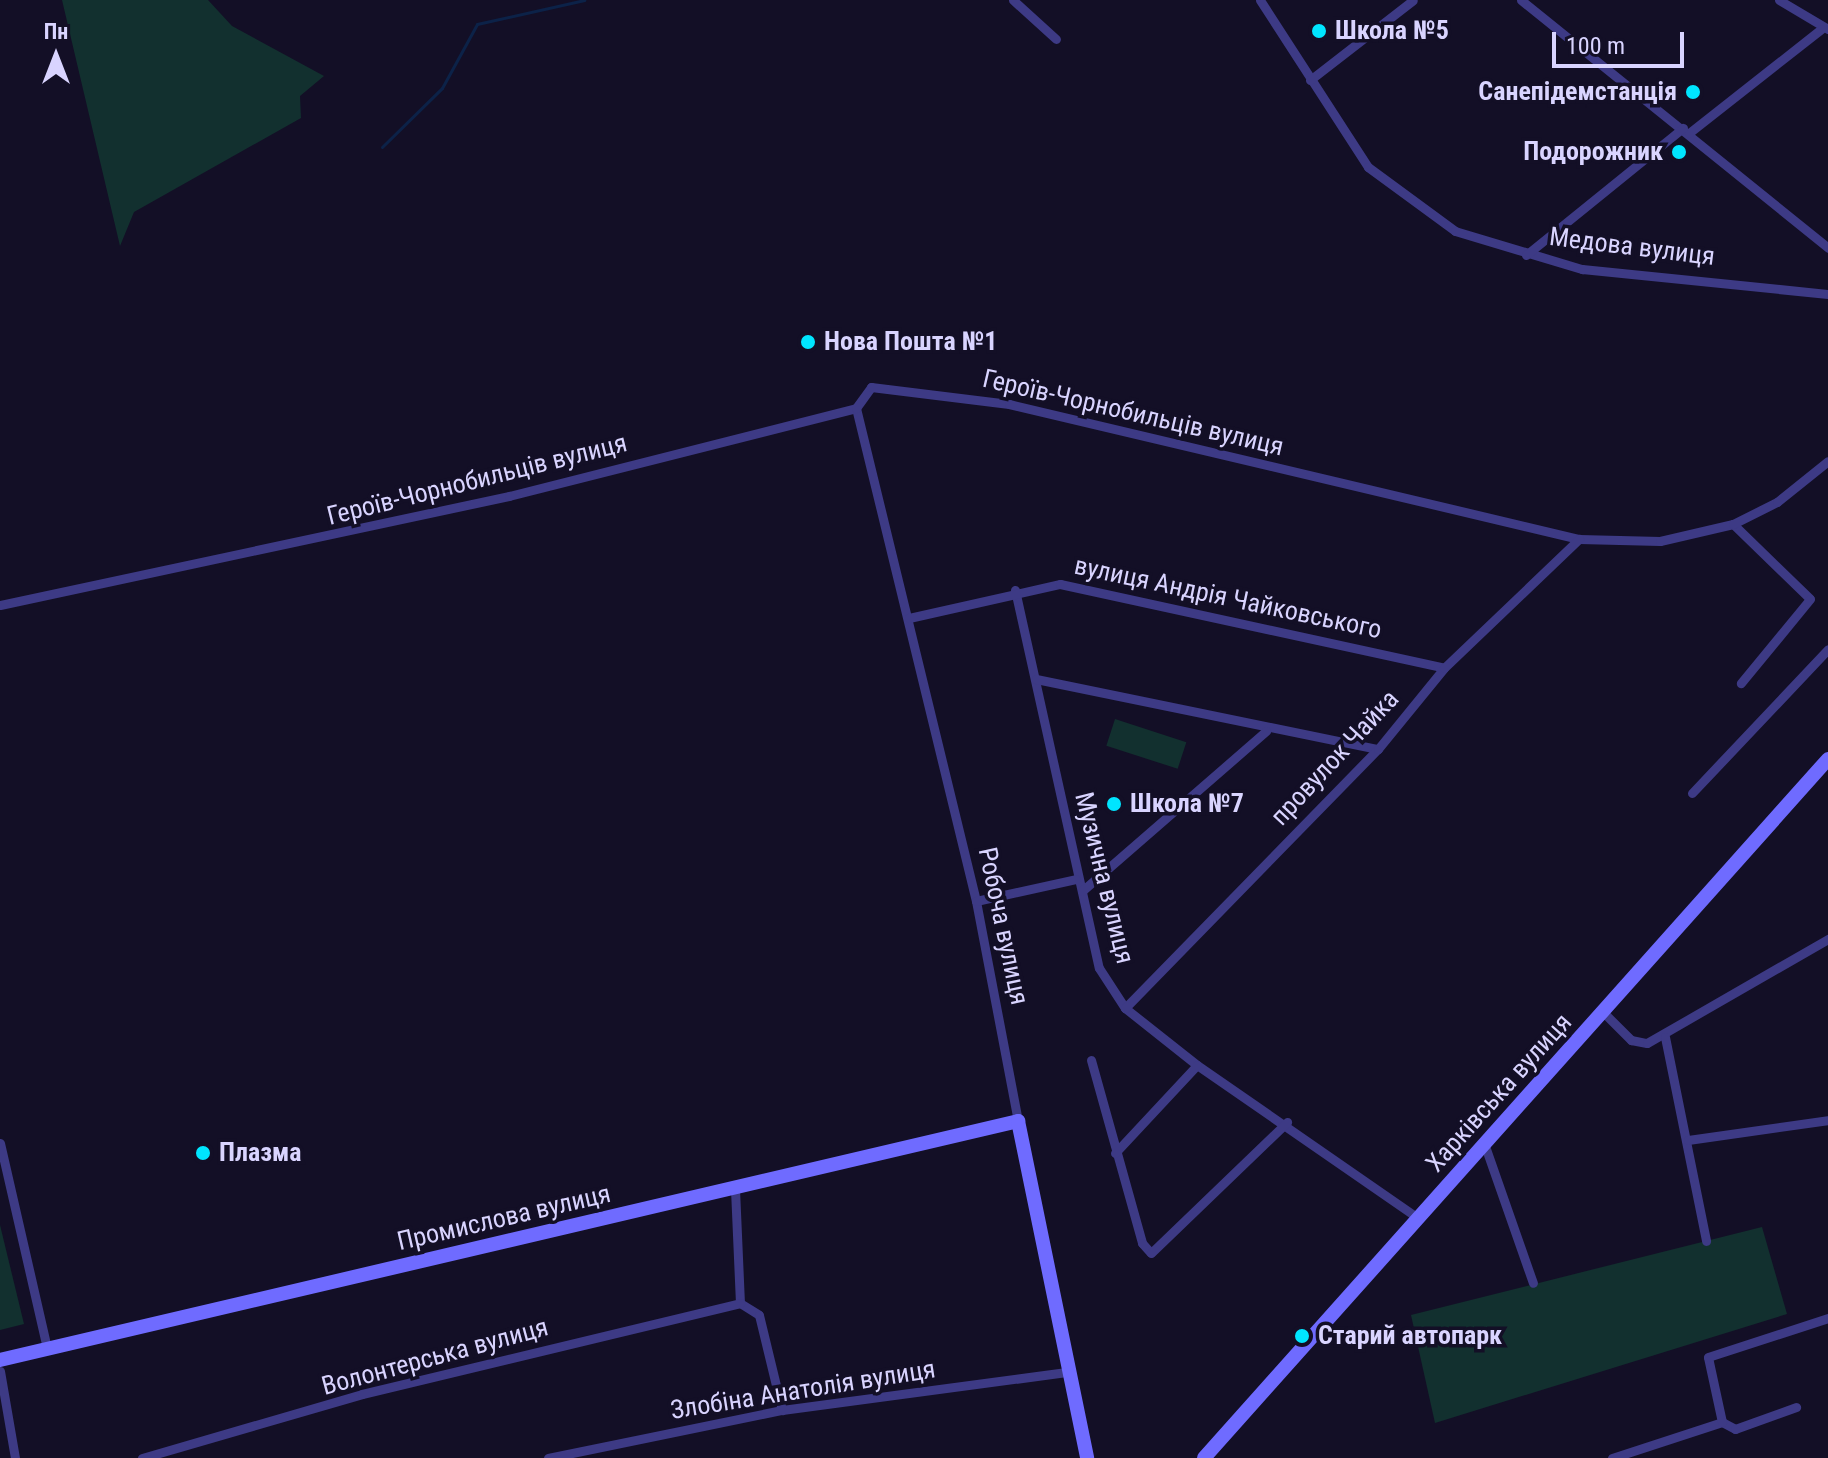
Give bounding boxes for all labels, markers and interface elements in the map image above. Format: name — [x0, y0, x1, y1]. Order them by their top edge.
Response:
place label: Школа №5 — [1335, 15, 1449, 47]
north arrow — [16, 16, 96, 96]
scale bar — [1556, 16, 1688, 66]
text: Пн — [44, 19, 68, 44]
marker: Школа №5 — [1310, 22, 1328, 40]
text: 100 m — [1566, 32, 1625, 60]
place label: Санепідемстанція — [1478, 76, 1677, 108]
marker: Санепідемстанція — [1684, 83, 1702, 101]
place label: Подорожник — [1523, 136, 1663, 168]
marker: Подорожник — [1670, 143, 1688, 161]
street label: Медова вулиця — [1548, 221, 1716, 273]
place label: Нова Пошта №1 — [824, 326, 997, 358]
marker: Нова Пошта №1 — [799, 333, 817, 351]
street label: Героїв-Чорнобильців вулиця — [979, 363, 1287, 463]
street label: Героїв-Чорнобильців вулиця — [324, 428, 630, 532]
street label: вулиця Андрія Чайковського — [1071, 550, 1385, 646]
street label: провулок Чайка — [1264, 684, 1406, 832]
place label: Школа №7 — [1130, 788, 1244, 820]
street label: Музична вулиця — [1068, 789, 1140, 967]
marker: Школа №7 — [1105, 795, 1123, 813]
street label: Робоча вулиця — [971, 845, 1035, 1007]
street label: Харківська вулиця — [1420, 1007, 1578, 1179]
place label: Плазма — [219, 1137, 302, 1169]
marker: Плазма — [194, 1144, 212, 1162]
street label: Промислова вулиця — [394, 1178, 614, 1258]
street label: Волонтерська вулиця — [318, 1312, 552, 1402]
place label: Старий автопарк — [1318, 1320, 1502, 1352]
marker: Старий автопарк — [1293, 1327, 1311, 1345]
street label: Злобіна Анатолія вулиця — [668, 1354, 938, 1426]

